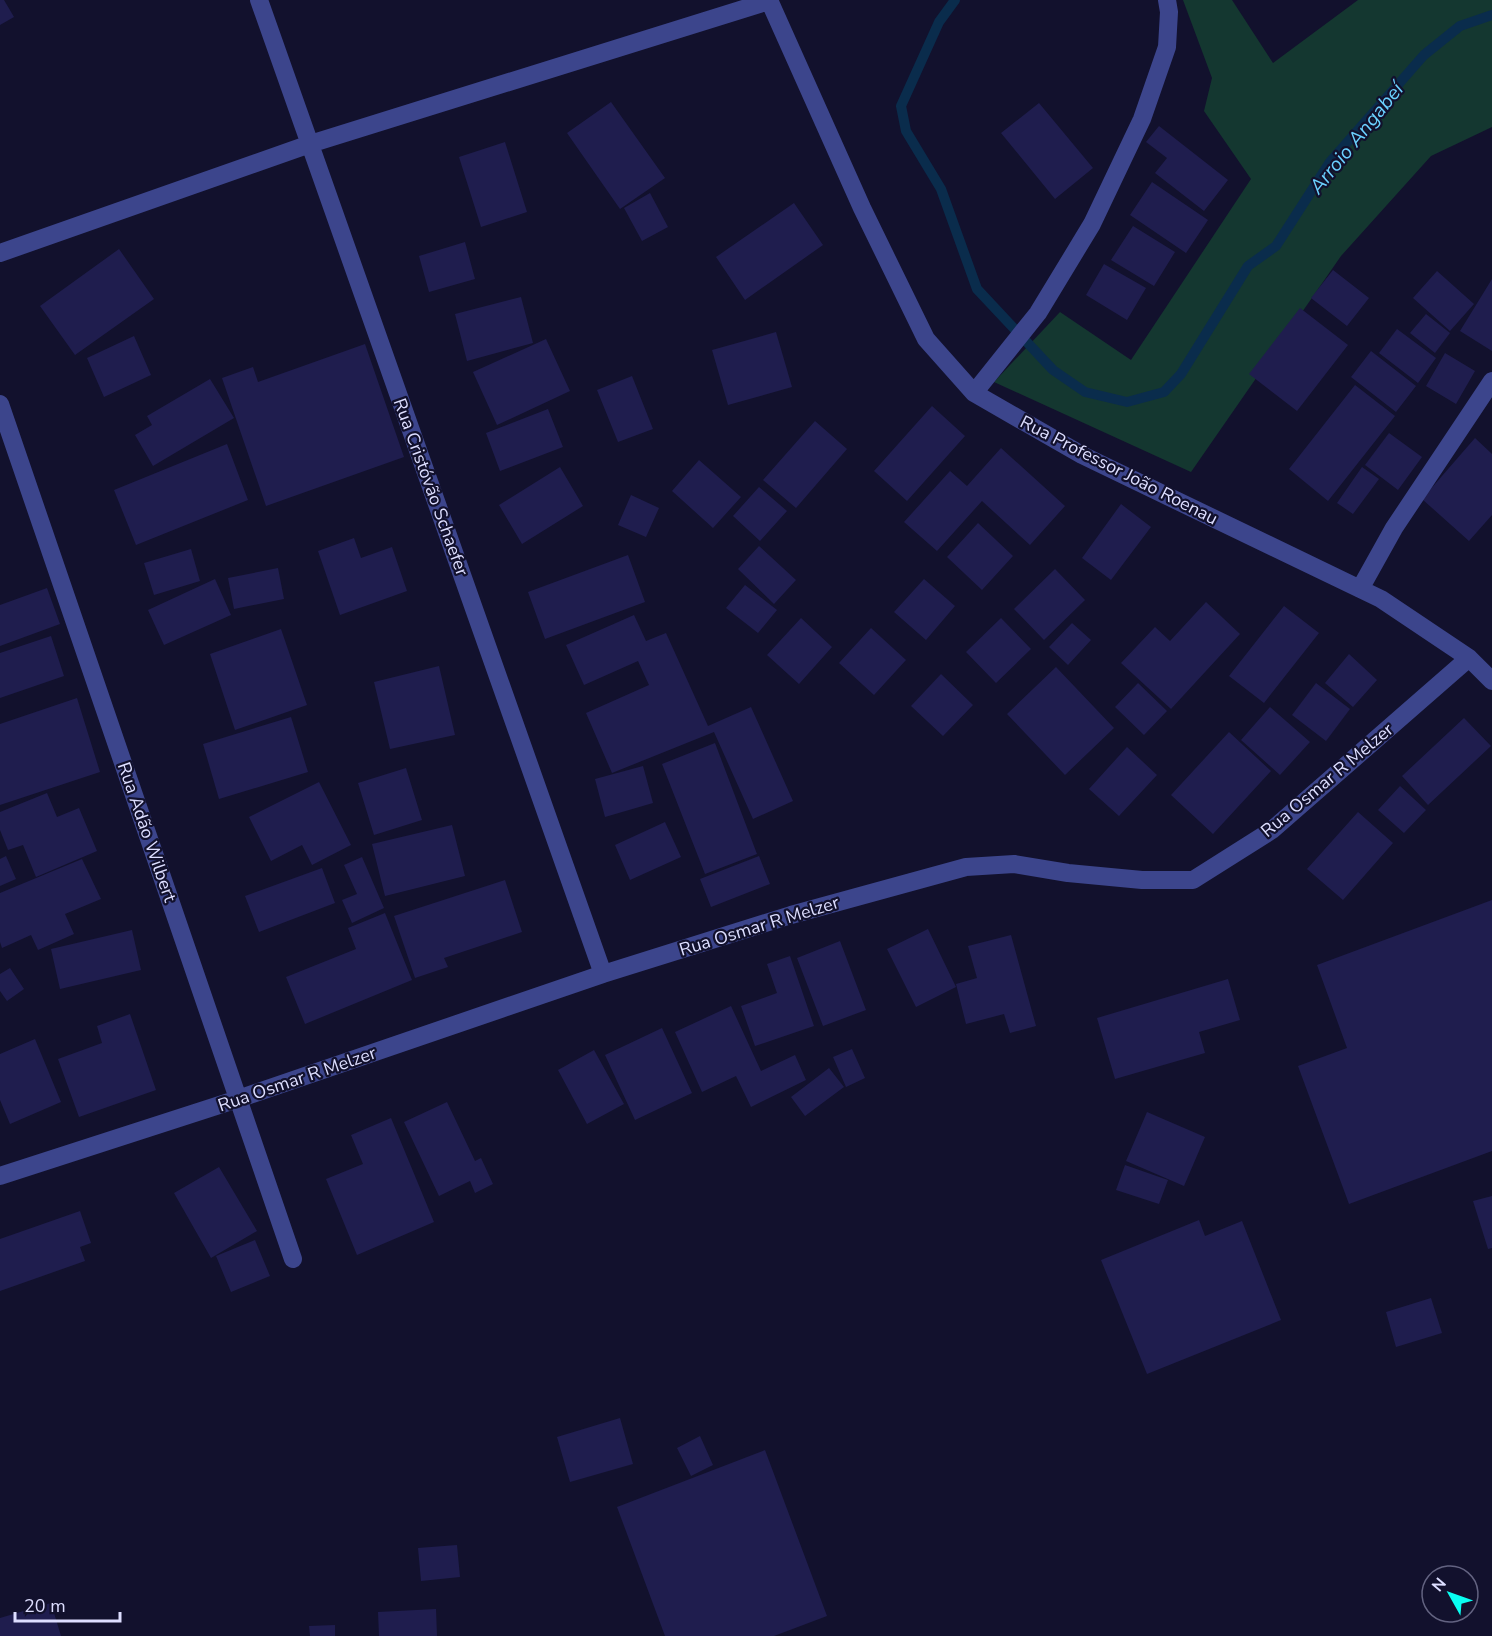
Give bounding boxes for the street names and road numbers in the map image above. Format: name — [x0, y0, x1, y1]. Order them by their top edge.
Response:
street label: Rua Cristóvão Schaefer — [388, 395, 475, 580]
street label: Rua Professor João Roenau — [1016, 410, 1222, 530]
street label: Rua Osmar R Melzer — [1256, 717, 1399, 843]
street label: Rua Adão Wilbert — [112, 759, 182, 906]
street label: Rua Osmar R Melzer — [676, 890, 842, 962]
street label: Rua Osmar R Melzer — [215, 1040, 380, 1117]

